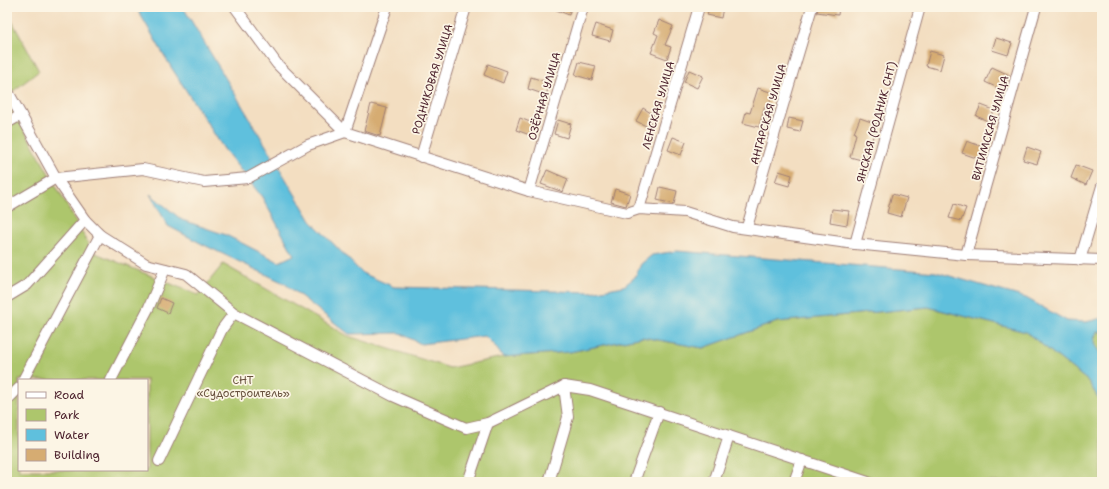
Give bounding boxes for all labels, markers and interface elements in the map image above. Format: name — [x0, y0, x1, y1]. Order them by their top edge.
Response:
street label: РОДНИКОВАЯ УЛИЦА — [409, 22, 456, 136]
street label: ОЗЁРНАЯ УЛИЦА — [525, 50, 564, 142]
street label: ЛЕНСКАЯ УЛИЦА — [639, 59, 678, 151]
street label: ЯНСКАЯ (РОДНИК СНТ) — [853, 60, 900, 184]
street label: АНГАРСКАЯ УЛИЦА — [747, 62, 790, 166]
street label: ВИТИМСКАЯ УЛИЦА — [968, 74, 1013, 182]
park label: СНТ «Судостроитель» — [196, 373, 290, 401]
legend — [18, 379, 148, 471]
text: Road — [54, 387, 85, 403]
text: Park — [54, 407, 80, 423]
text: Water — [54, 427, 90, 443]
text: Building — [54, 447, 100, 463]

